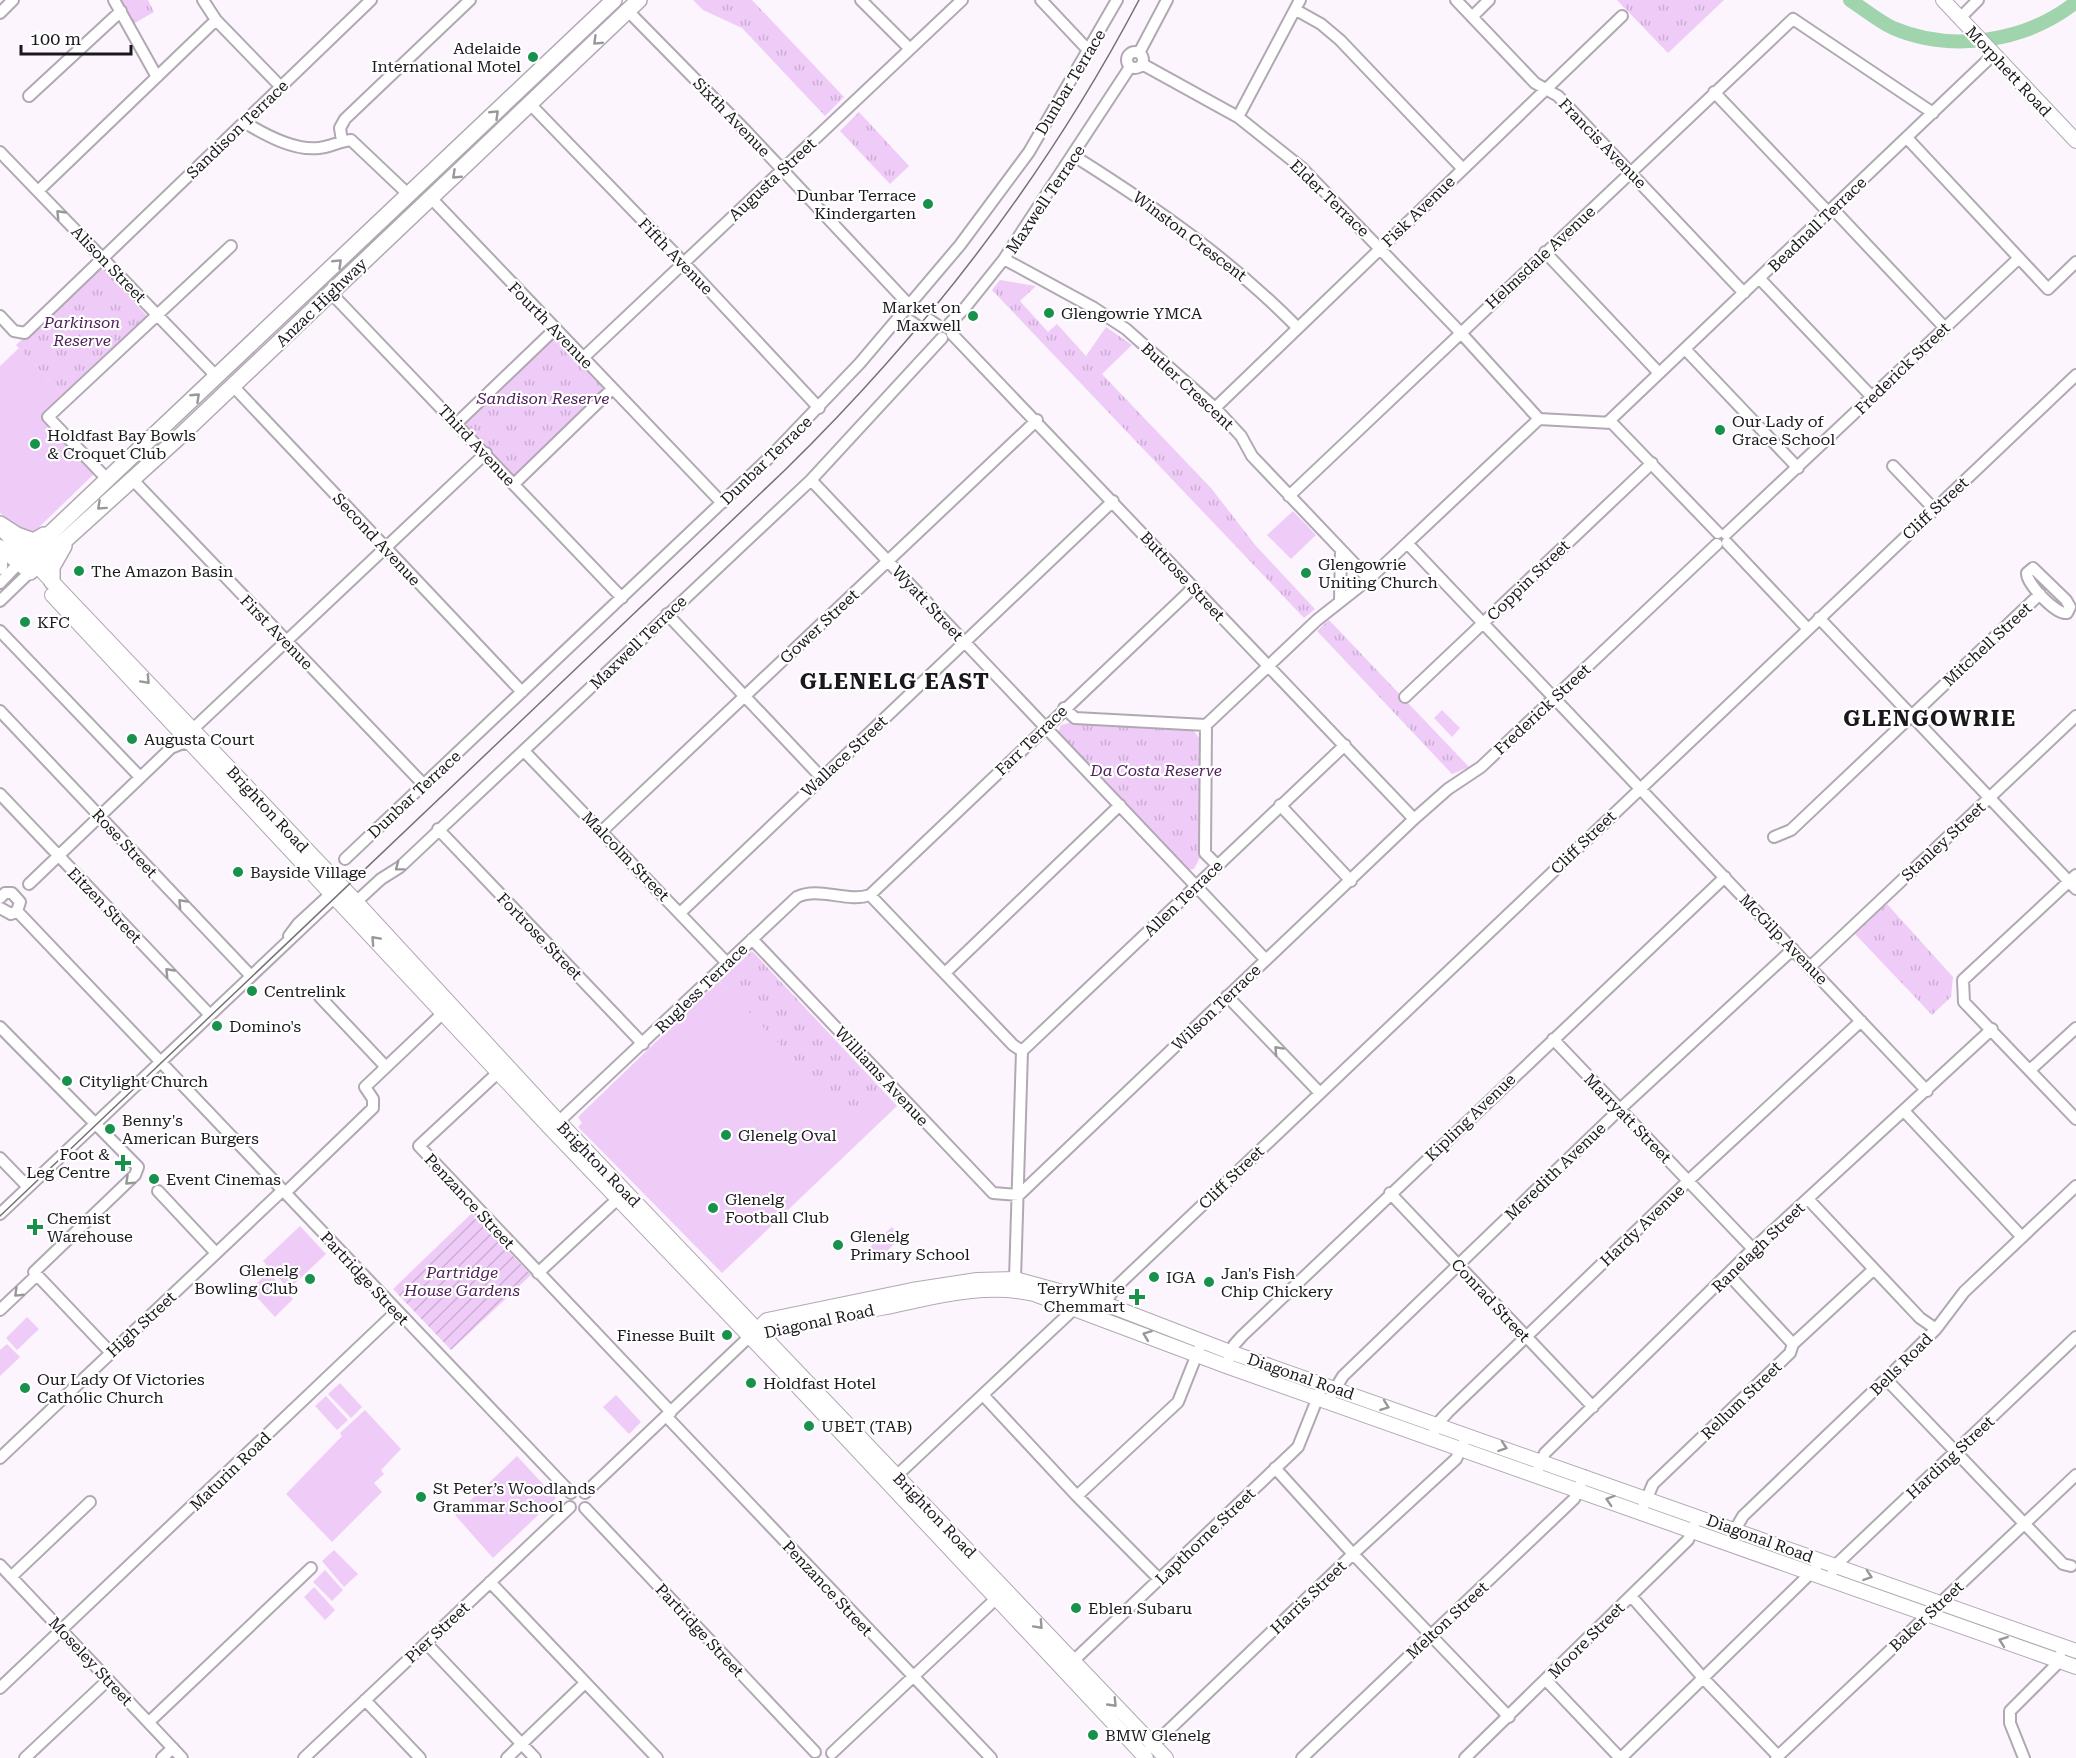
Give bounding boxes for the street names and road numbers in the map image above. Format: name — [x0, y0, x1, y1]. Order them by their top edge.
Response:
street label: Morphett Road — [1962, 22, 2055, 120]
street label: Dunbar Terrace — [1031, 26, 1109, 138]
street label: Sixth Avenue — [689, 74, 774, 161]
street label: Sandison Terrace — [183, 76, 292, 183]
street label: Francis Avenue — [1555, 94, 1651, 193]
street label: Augusta Street — [725, 134, 820, 225]
street label: Maxwell Terrace — [1002, 141, 1089, 257]
street label: Elder Terrace — [1286, 156, 1373, 241]
street label: Fisk Avenue — [1378, 172, 1459, 251]
street label: Beadnall Terrace — [1764, 173, 1870, 276]
street label: Winston Crescent — [1129, 187, 1250, 285]
street label: Helmsdale Avenue — [1482, 202, 1599, 313]
street label: Fifth Avenue — [634, 214, 717, 299]
street label: Alison Street — [67, 222, 150, 307]
street label: Anzac Highway — [272, 254, 371, 351]
street label: Fourth Avenue — [504, 278, 597, 373]
street label: Frederick Street — [1851, 318, 1954, 418]
street label: Butler Crescent — [1138, 339, 1238, 434]
street label: Third Avenue — [434, 401, 519, 490]
street label: Dunbar Terrace — [717, 412, 816, 509]
street label: Cliff Street — [1898, 473, 1972, 544]
street label: Second Avenue — [329, 489, 425, 590]
street label: Buttrose Street — [1136, 528, 1229, 625]
street label: Coppin Street — [1483, 536, 1574, 625]
street label: Wyatt Street — [888, 562, 967, 645]
street label: Gower Street — [776, 585, 863, 668]
street label: First Avenue — [236, 591, 317, 674]
street label: Maxwell Terrace — [586, 591, 691, 693]
street label: Mitchell Street — [1939, 599, 2035, 690]
street label: Frederick Street — [1490, 660, 1594, 759]
street label: Farr Terrace — [992, 701, 1071, 779]
street label: Wallace Street — [798, 712, 891, 801]
street label: Dunbar Terrace — [364, 747, 465, 842]
street label: Brighton Road — [223, 762, 312, 856]
street label: Stanley Street — [1898, 798, 1989, 885]
street label: Rose Street — [88, 805, 161, 882]
street label: Cliff Street — [1547, 807, 1620, 878]
street label: Malcolm Street — [578, 808, 673, 905]
street label: Allen Terrace — [1140, 856, 1227, 941]
street label: Eitzen Street — [64, 863, 146, 947]
street label: Fortrose Street — [493, 889, 586, 984]
street label: McGilp Avenue — [1736, 890, 1832, 989]
street label: Rugless Terrace — [651, 940, 751, 1037]
street label: Wilson Terrace — [1168, 960, 1265, 1054]
street label: Williams Avenue — [831, 1023, 933, 1130]
street label: Kipling Avenue — [1421, 1069, 1520, 1165]
street label: Marryatt Street — [1580, 1070, 1675, 1167]
street label: Brighton Road — [553, 1118, 644, 1211]
street label: Meredith Avenue — [1501, 1118, 1610, 1224]
street label: Cliff Street — [1195, 1142, 1268, 1213]
street label: Penzance Street — [421, 1150, 519, 1253]
street label: Hardy Avenue — [1596, 1180, 1688, 1270]
street label: Ranelagh Street — [1708, 1198, 1809, 1296]
street label: Partridge Street — [317, 1228, 413, 1329]
street label: Conrad Street — [1447, 1255, 1534, 1346]
street label: High Street — [103, 1287, 180, 1361]
street label: Diagonal Road — [762, 1301, 876, 1342]
street label: Bells Road — [1866, 1329, 1936, 1399]
street label: Diagonal Road — [1245, 1349, 1357, 1404]
street label: Rellum Street — [1697, 1357, 1785, 1443]
street label: Harding Street — [1903, 1412, 1998, 1503]
street label: Maturin Road — [186, 1428, 275, 1515]
street label: Brighton Road — [889, 1469, 980, 1562]
street label: Lapthorne Street — [1152, 1484, 1259, 1589]
street label: Diagonal Road — [1704, 1510, 1816, 1567]
street label: Penzance Street — [779, 1537, 877, 1640]
street label: Harris Street — [1267, 1557, 1350, 1638]
street label: Baker Street — [1885, 1577, 1967, 1655]
street label: Melton Street — [1403, 1578, 1492, 1663]
street label: Partridge Street — [652, 1580, 748, 1681]
street label: Pier Street — [401, 1598, 473, 1667]
street label: Moore Street — [1544, 1598, 1628, 1682]
street label: Moseley Street — [45, 1613, 136, 1710]

